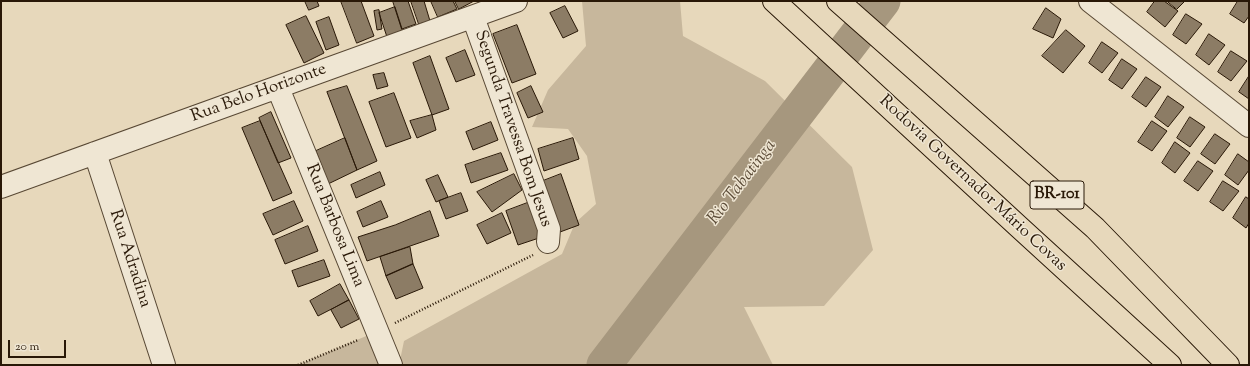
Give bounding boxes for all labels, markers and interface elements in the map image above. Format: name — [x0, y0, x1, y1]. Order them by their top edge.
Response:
street label: Segunda Travessa Bom Jesus — [469, 28, 555, 230]
street label: Rua Belo Horizonte — [189, 60, 329, 128]
street label: Rodovia Governador Mário Covas — [874, 92, 1070, 276]
water label: Rio Tabatinga — [704, 136, 782, 230]
street label: Rua Barbosa Lima — [300, 161, 368, 291]
road number: BR-101 — [1030, 181, 1084, 209]
street label: Rua Adradina — [104, 208, 154, 310]
scale bar — [10, 332, 68, 358]
text: 20 m — [15, 338, 39, 356]

